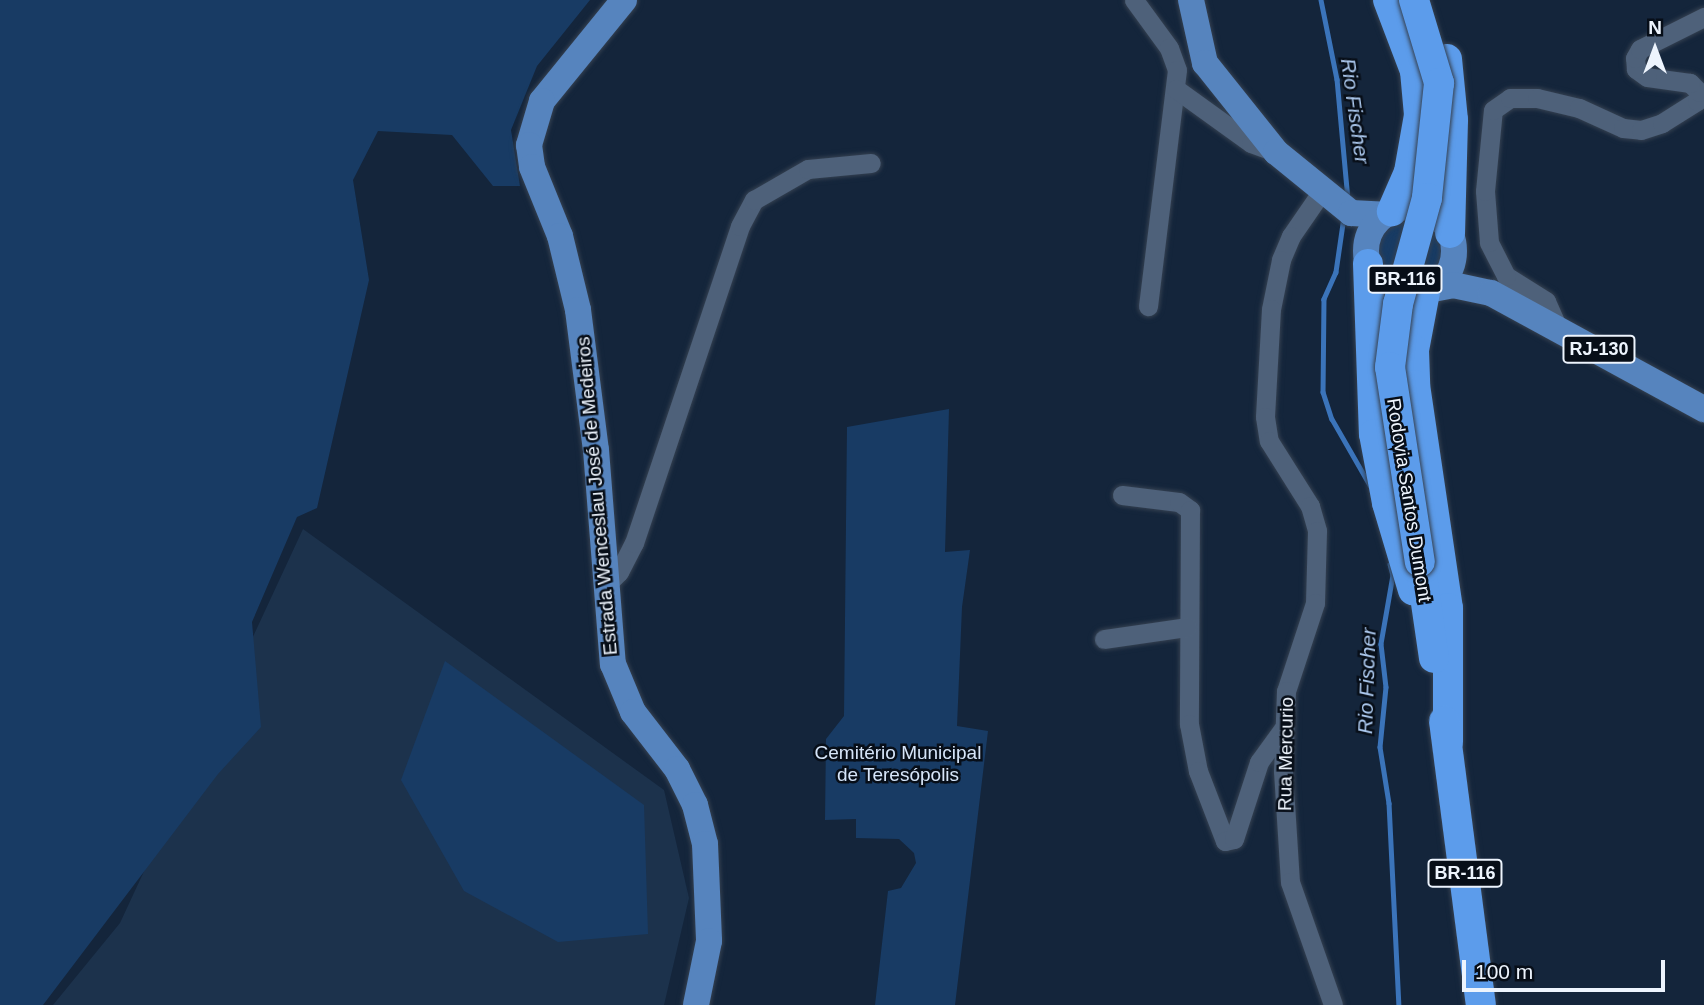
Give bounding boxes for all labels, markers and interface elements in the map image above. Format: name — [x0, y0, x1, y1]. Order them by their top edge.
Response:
north arrow — [1620, 14, 1690, 84]
text: N — [1648, 17, 1662, 38]
water label: Rio Fischer — [1335, 57, 1375, 165]
road number: BR-116 — [1366, 264, 1444, 293]
road number: RJ-130 — [1562, 334, 1636, 363]
street label: Estrada Wenceslau José de Medeiros — [572, 336, 622, 656]
street label: Rodovia Santos Dumont — [1382, 397, 1436, 603]
water label: Rio Fischer — [1353, 627, 1381, 735]
street label: Rua Mercurio — [1274, 697, 1298, 811]
park label: Cemitério Municipal de Teresópolis — [815, 742, 981, 786]
road number: BR-116 — [1426, 858, 1504, 888]
scale bar — [1466, 946, 1669, 990]
text: 100 m — [1475, 960, 1533, 983]

